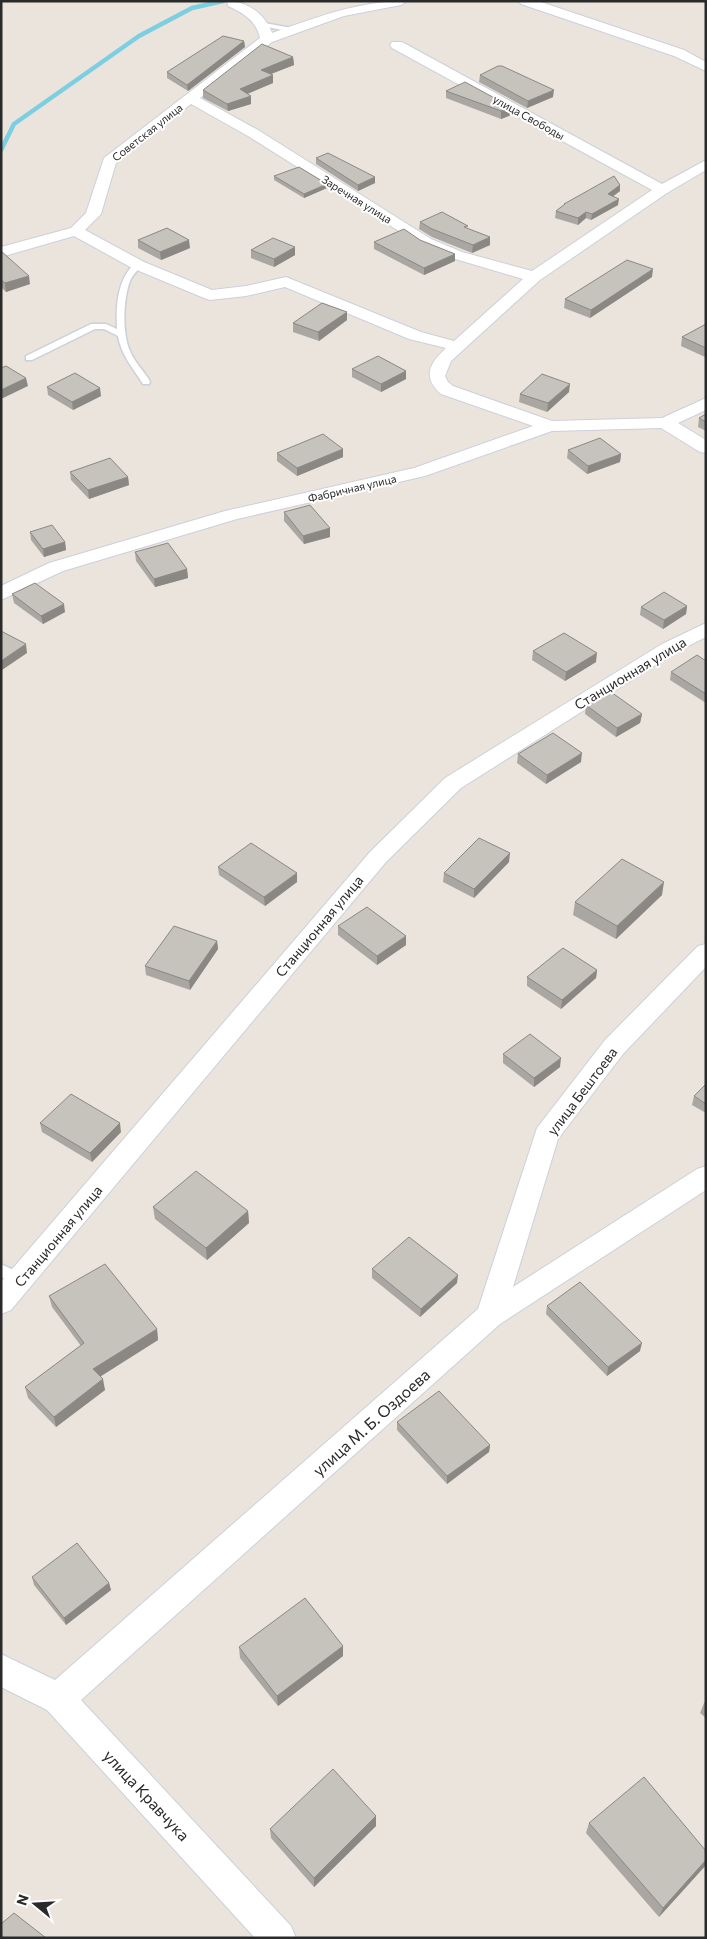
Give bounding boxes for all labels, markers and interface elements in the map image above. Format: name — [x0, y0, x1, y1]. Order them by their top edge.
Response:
street label: улица Свободы — [491, 92, 567, 142]
street label: Советская улица — [109, 100, 185, 164]
street label: Заречная улица — [320, 172, 394, 226]
street label: Фабричная улица — [307, 472, 397, 504]
street label: Станционная улица — [571, 633, 689, 713]
street label: Станционная улица — [272, 872, 366, 980]
street label: улица Бештоева — [543, 1044, 621, 1138]
street label: Станционная улица — [11, 1182, 105, 1290]
street label: улица М. Б. Оздоева — [309, 1364, 433, 1480]
street label: улица Кравчука — [100, 1746, 194, 1844]
north arrow — [10, 1879, 60, 1929]
text: N — [12, 1892, 32, 1907]

